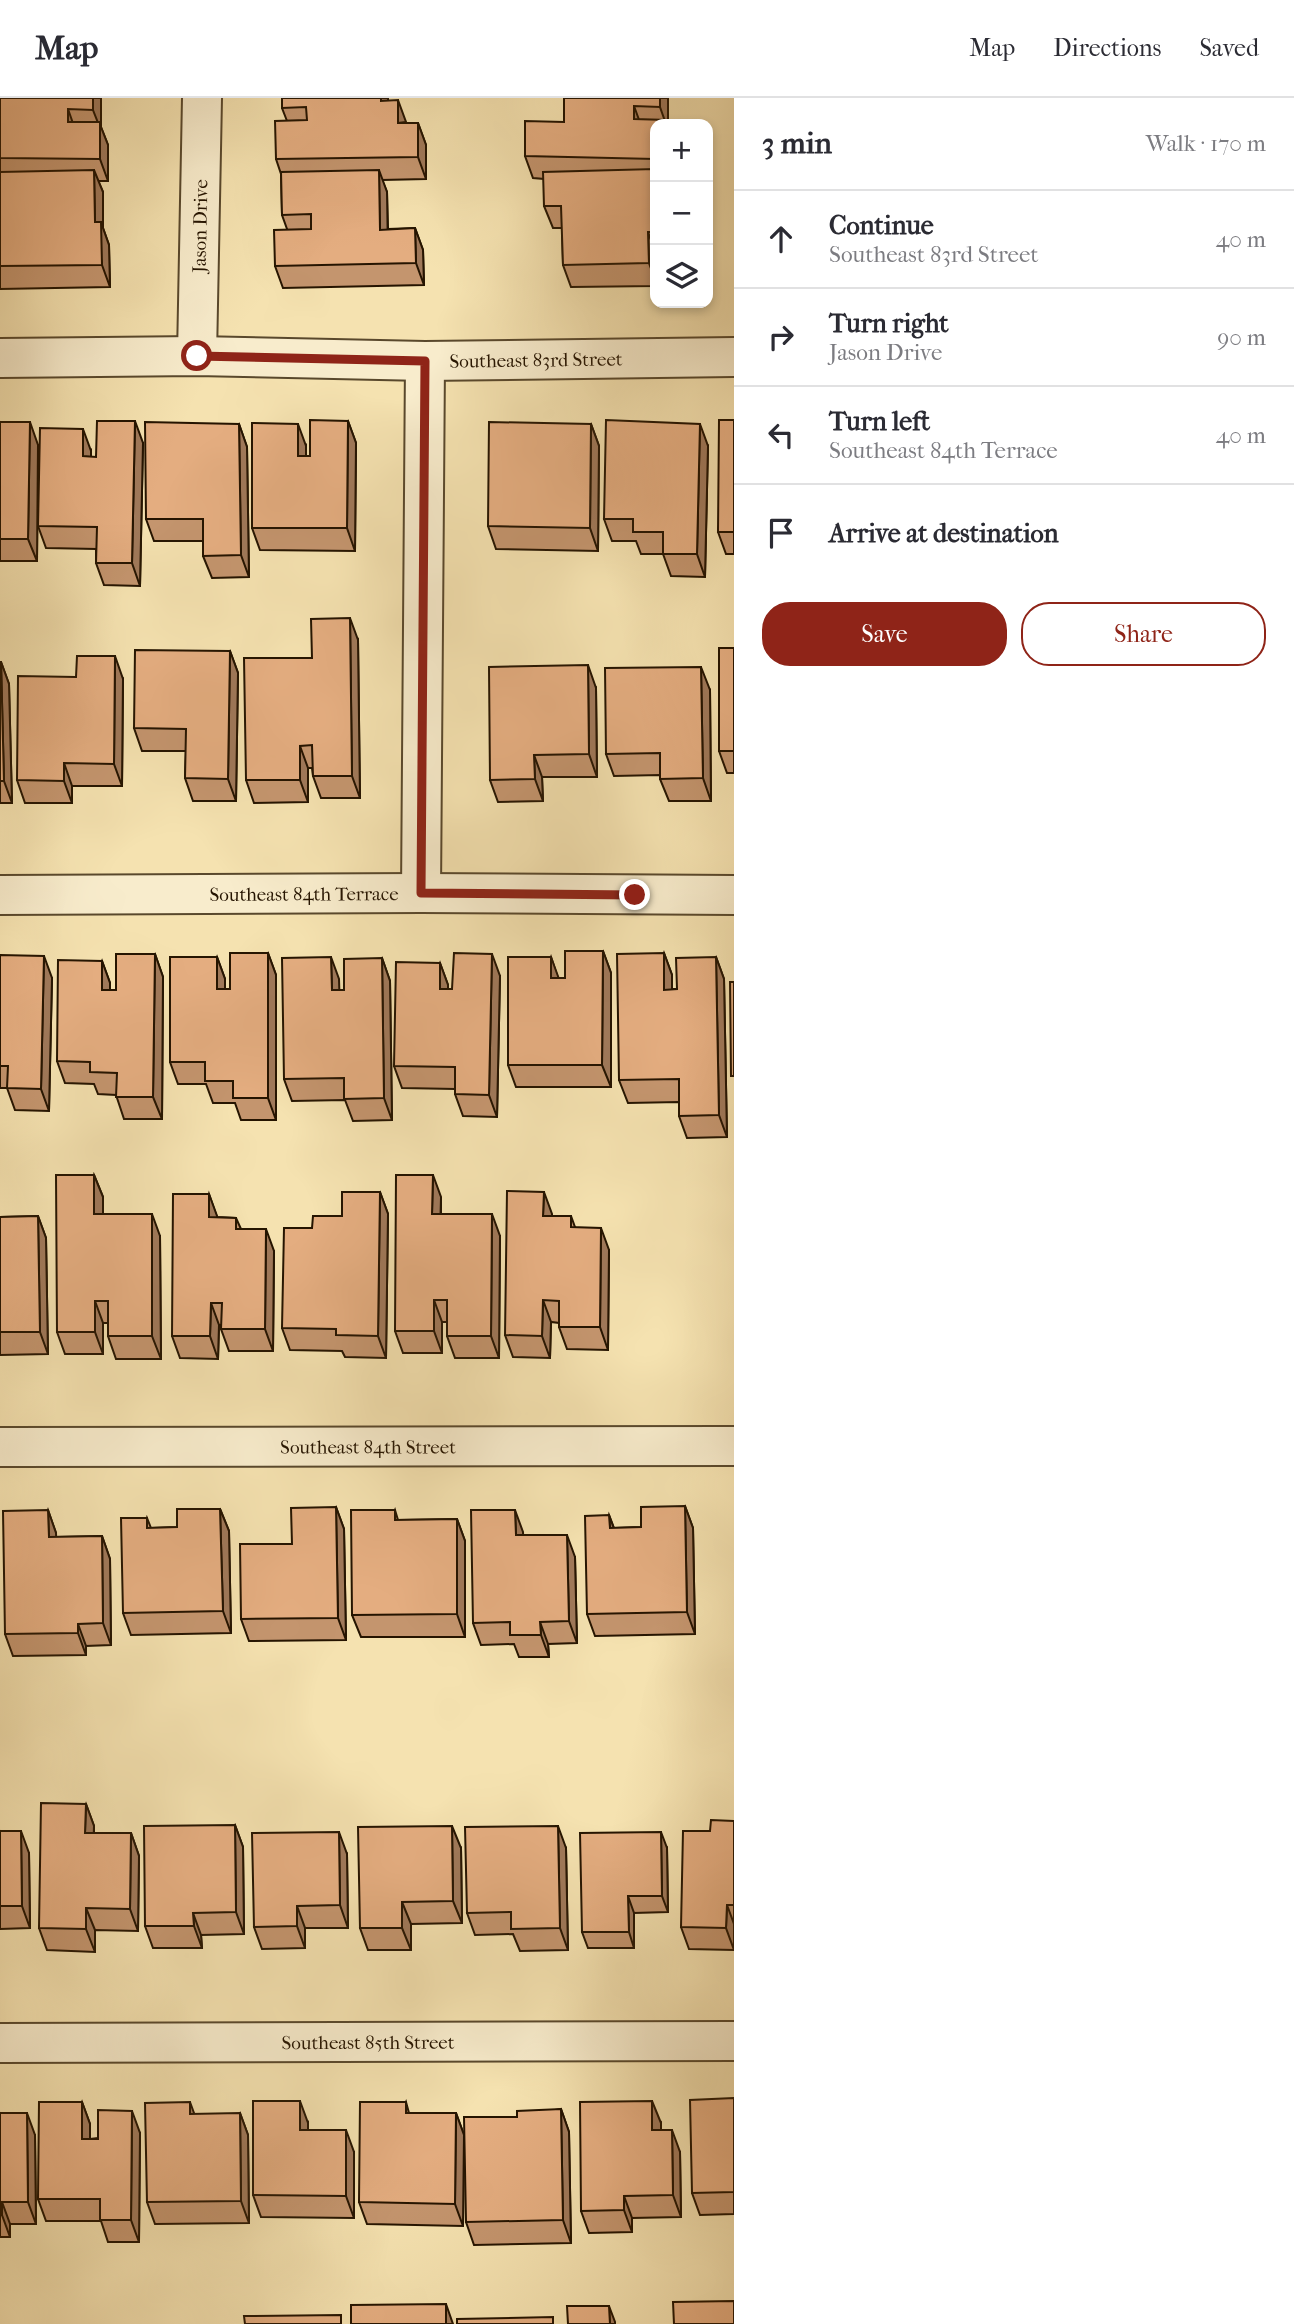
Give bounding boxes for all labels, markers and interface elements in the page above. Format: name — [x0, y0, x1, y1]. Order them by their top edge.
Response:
text: Map — [35, 29, 98, 68]
text: Map — [969, 34, 1015, 62]
text: Directions — [1053, 34, 1161, 62]
text: Saved — [1199, 34, 1259, 62]
map controls — [650, 119, 713, 308]
button: + — [650, 119, 713, 182]
text: 3 min — [762, 126, 832, 161]
text: Walk · 170 m — [1146, 130, 1266, 157]
street label: Jason Drive — [189, 179, 212, 275]
button: − — [650, 182, 713, 245]
text: Continue — [829, 210, 934, 241]
icon: ahead — [762, 220, 800, 258]
text: 40 m — [1216, 226, 1266, 253]
text: Southeast 83rd Street — [829, 241, 1039, 268]
button: layers — [650, 245, 713, 308]
text: Turn right — [829, 308, 949, 339]
icon: right — [762, 318, 800, 356]
text: 90 m — [1217, 324, 1266, 351]
text: Jason Drive — [829, 339, 942, 366]
route start — [181, 340, 212, 371]
street label: Southeast 83rd Street — [449, 348, 623, 373]
text: Turn left — [829, 406, 930, 437]
icon: left — [762, 416, 800, 454]
text: 40 m — [1216, 422, 1266, 449]
text: Southeast 84th Terrace — [829, 437, 1058, 464]
icon: arrive — [762, 514, 800, 552]
text: Arrive at destination — [829, 518, 1059, 549]
button: Save — [762, 602, 1007, 666]
button: Share — [1021, 602, 1266, 666]
route end — [619, 879, 650, 910]
street label: Southeast 84th Terrace — [209, 883, 399, 906]
street label: Southeast 84th Street — [280, 1436, 456, 1459]
street label: Southeast 85th Street — [281, 2032, 455, 2054]

